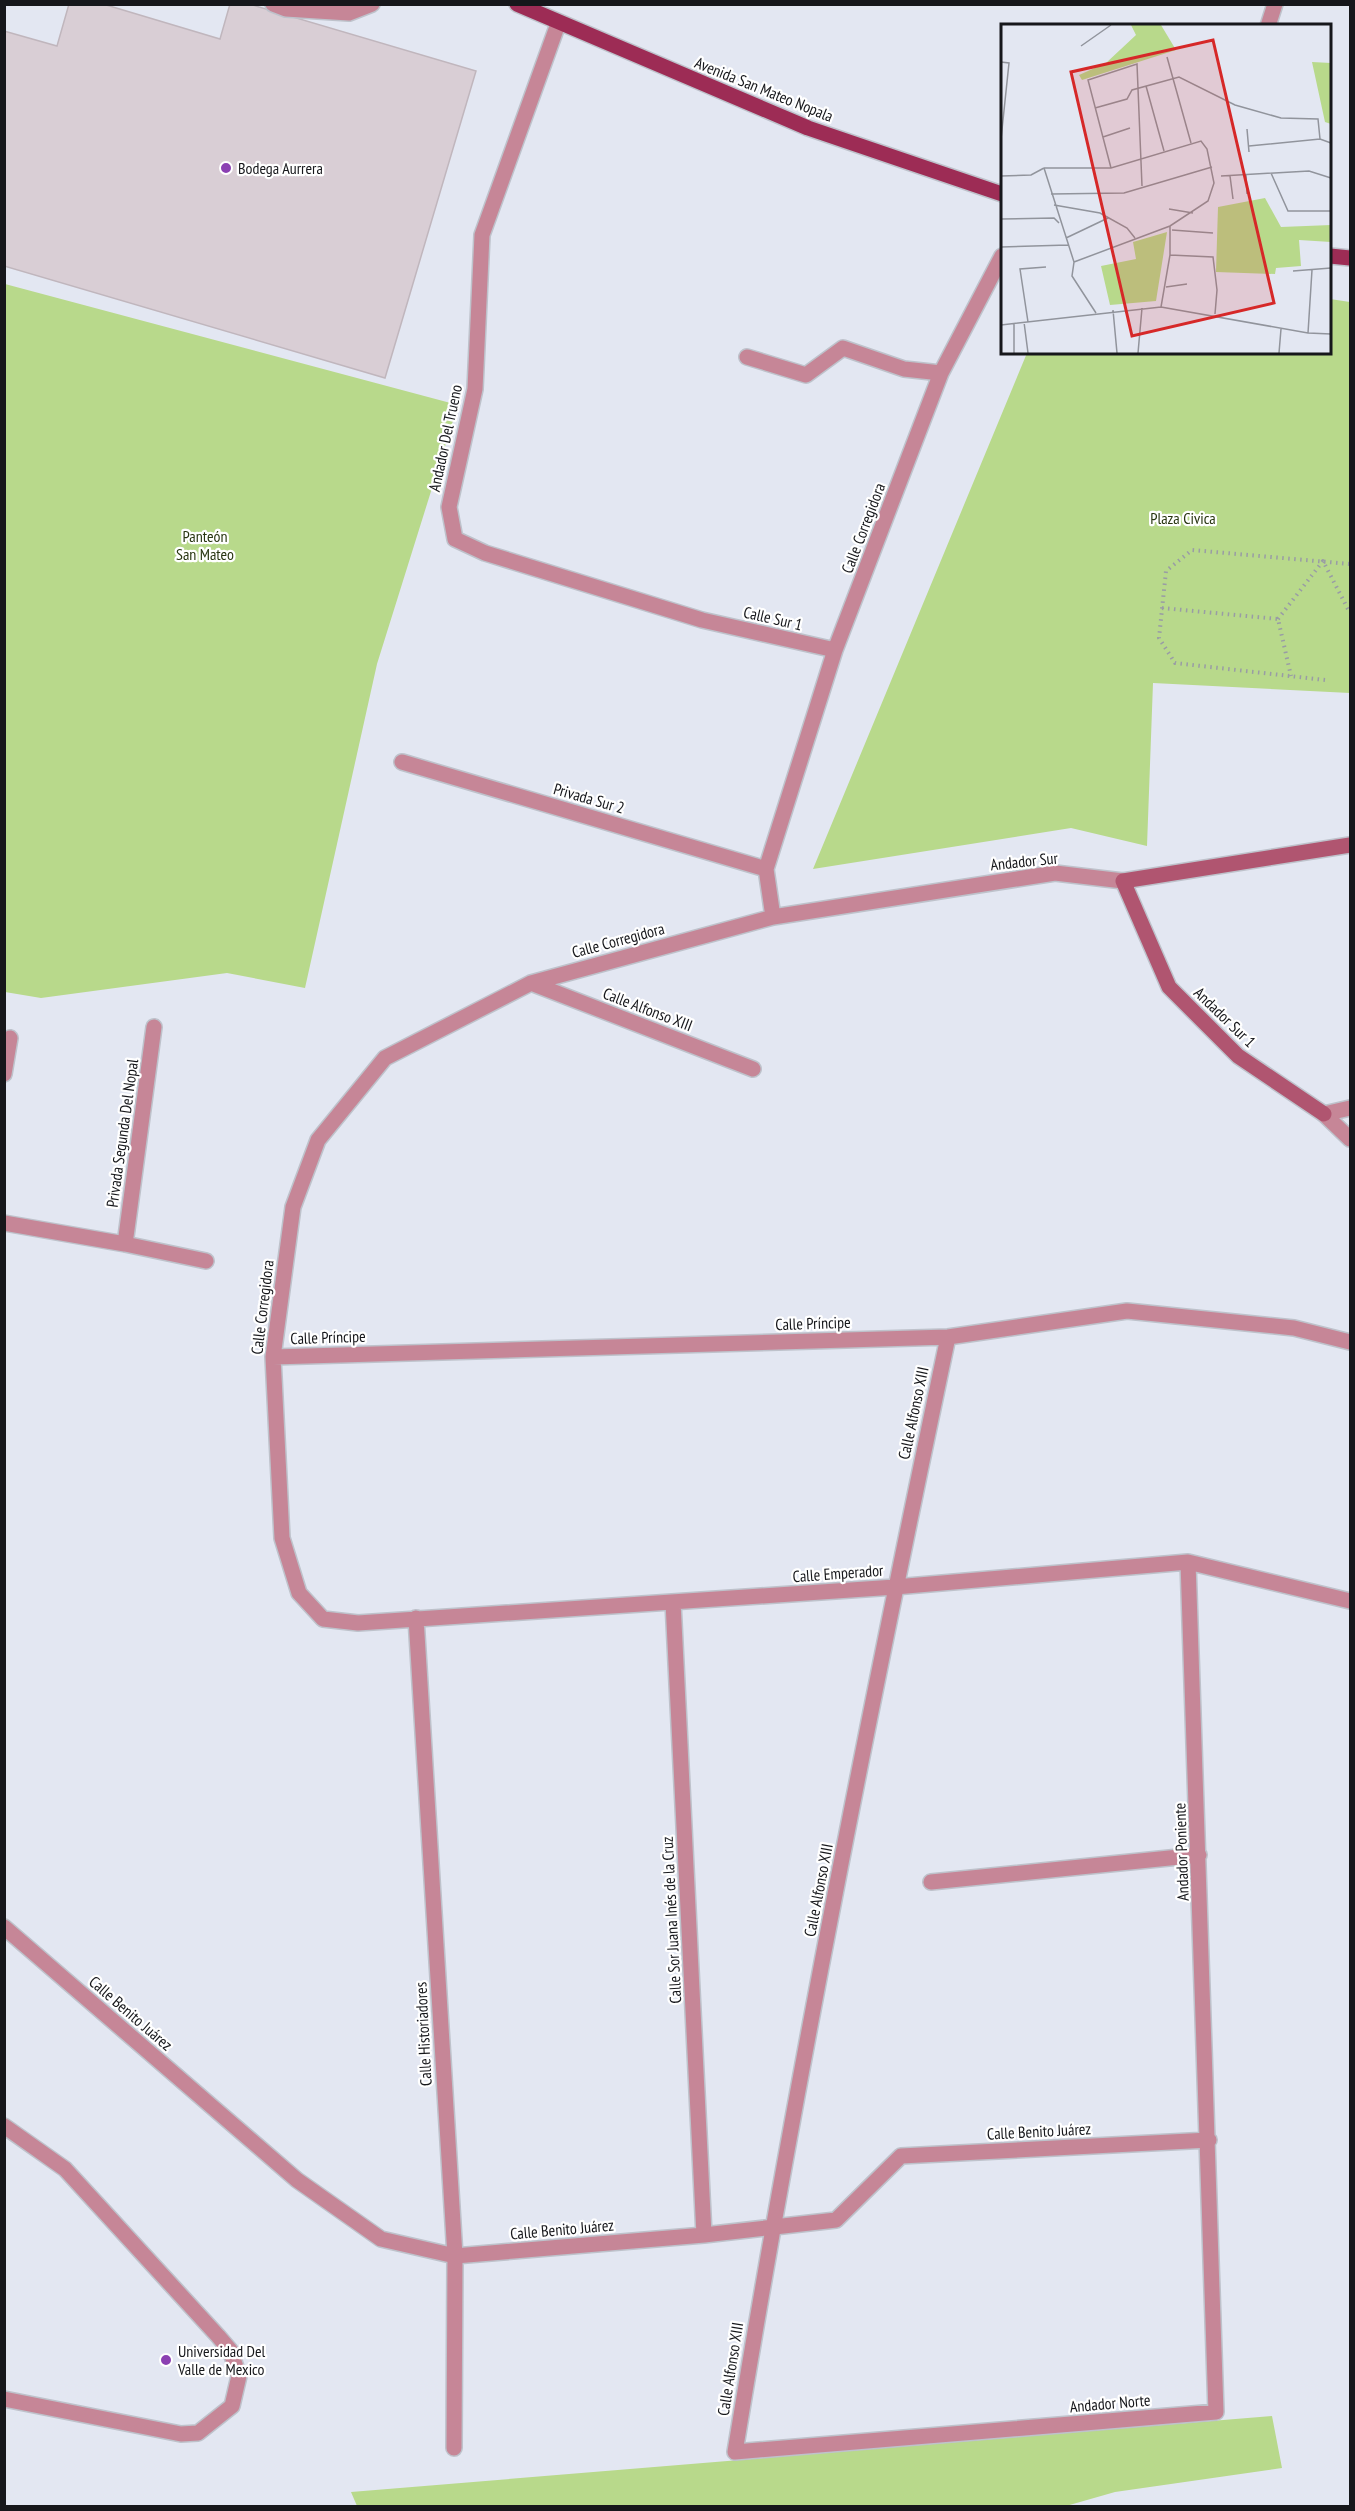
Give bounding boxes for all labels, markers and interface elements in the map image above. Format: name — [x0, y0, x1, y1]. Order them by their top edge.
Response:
inset map — [1001, 24, 1331, 354]
street label: Avenida San Mateo Nopala — [692, 52, 836, 126]
place label: Bodega Aurrera — [238, 158, 323, 178]
marker: Bodega Aurrera — [219, 161, 233, 175]
street label: Andador Del Trueno — [424, 383, 466, 493]
street label: Calle Corregidora — [837, 480, 889, 576]
park label: Plaza Civica — [1150, 508, 1216, 528]
park label: Panteón San Mateo — [176, 526, 234, 564]
street label: Calle Sur 1 — [742, 602, 804, 634]
street label: Privada Sur 2 — [551, 778, 627, 818]
street label: Andador Sur — [989, 847, 1059, 874]
street label: Calle Corregidora — [570, 918, 666, 962]
street label: Calle Alfonso XIII — [600, 983, 696, 1035]
street label: Andador Sur 1 — [1190, 983, 1260, 1051]
street label: Privada Segunda Del Nopal — [102, 1057, 142, 1208]
street label: Calle Corregidora — [246, 1259, 278, 1355]
street label: Calle Príncipe — [775, 1312, 851, 1334]
street label: Calle Príncipe — [290, 1326, 366, 1348]
street label: Calle Alfonso XIII — [893, 1365, 933, 1461]
street label: Calle Emperador — [792, 1560, 885, 1586]
street label: Andador Poniente — [1169, 1803, 1193, 1901]
street label: Calle Sor Juana Inés de la Cruz — [657, 1836, 685, 2004]
street label: Calle Alfonso XIII — [799, 1842, 837, 1938]
street label: Calle Benito Juárez — [85, 1971, 177, 2055]
street label: Calle Historiadores — [410, 1981, 436, 2087]
street label: Calle Benito Juárez — [987, 2118, 1092, 2144]
street label: Calle Benito Juárez — [509, 2214, 615, 2243]
street label: Calle Alfonso XIII — [713, 2321, 747, 2417]
place label: Universidad Del Valle de Mexico — [177, 2341, 266, 2379]
marker: Universidad Del Valle de Mexico — [159, 2353, 173, 2367]
street label: Andador Norte — [1069, 2390, 1151, 2416]

